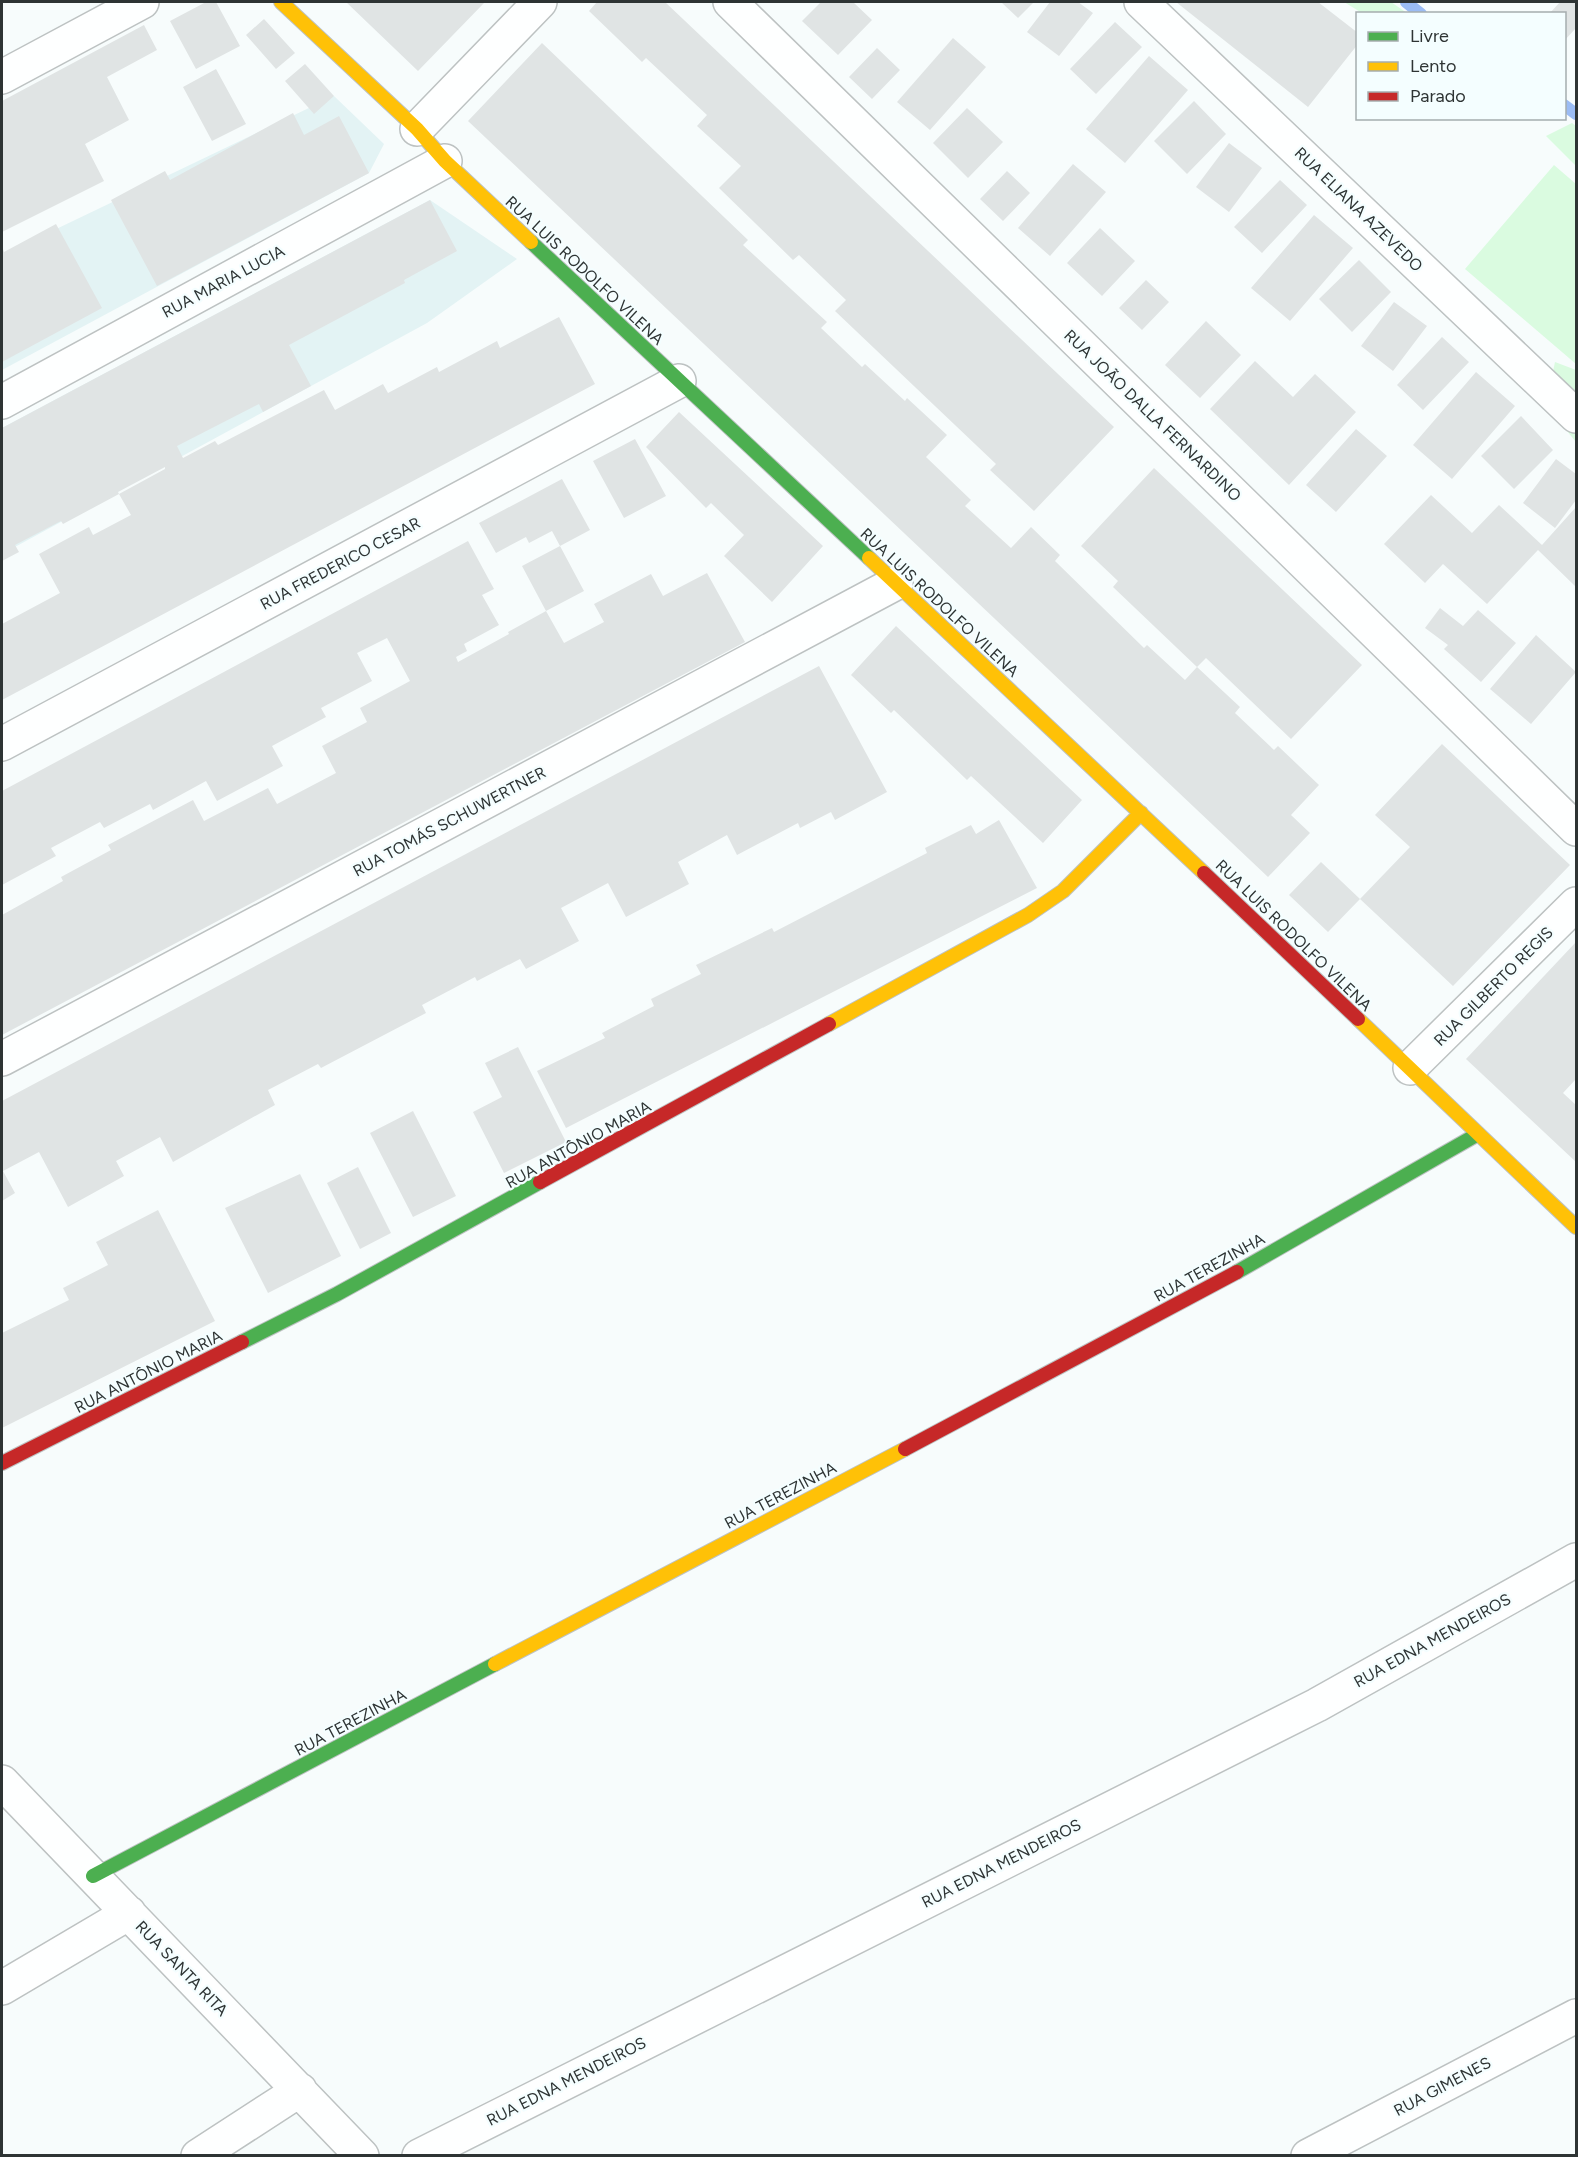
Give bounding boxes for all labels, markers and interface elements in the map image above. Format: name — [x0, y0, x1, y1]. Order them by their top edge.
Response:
legend — [1356, 12, 1566, 120]
text: Livre — [1410, 25, 1449, 47]
text: Lento — [1410, 55, 1456, 77]
text: Parado — [1410, 85, 1466, 107]
street label: RUA ELIANA AZEVEDO — [1291, 143, 1427, 276]
street label: RUA LUIS RODOLFO VILENA — [502, 192, 668, 349]
street label: RUA MARIA LUCIA — [159, 241, 288, 322]
street label: RUA JOÃO DALLA FERNARDINO — [1060, 326, 1245, 505]
street label: RUA FREDERICO CESAR — [257, 513, 424, 614]
street label: RUA LUIS RODOLFO VILENA — [857, 524, 1023, 681]
street label: RUA TOMÁS SCHUWERTNER — [350, 762, 549, 880]
street label: RUA LUIS RODOLFO VILENA — [1212, 856, 1376, 1015]
street label: RUA GILBERTO REGIS — [1430, 923, 1557, 1050]
street label: RUA ANTÔNIO MARIA — [502, 1096, 654, 1192]
street label: RUA TEREZINHA — [1151, 1229, 1268, 1306]
street label: RUA ANTÔNIO MARIA — [71, 1326, 225, 1417]
street label: RUA TEREZINHA — [721, 1458, 839, 1533]
street label: RUA EDNA MENDEIROS — [1351, 1589, 1514, 1691]
street label: RUA TEREZINHA — [291, 1685, 409, 1760]
street label: RUA EDNA MENDEIROS — [918, 1815, 1084, 1912]
street label: RUA SANTA RITA — [132, 1917, 232, 2020]
street label: RUA EDNA MENDEIROS — [483, 2033, 649, 2130]
street label: RUA GIMENES — [1391, 2053, 1494, 2120]

